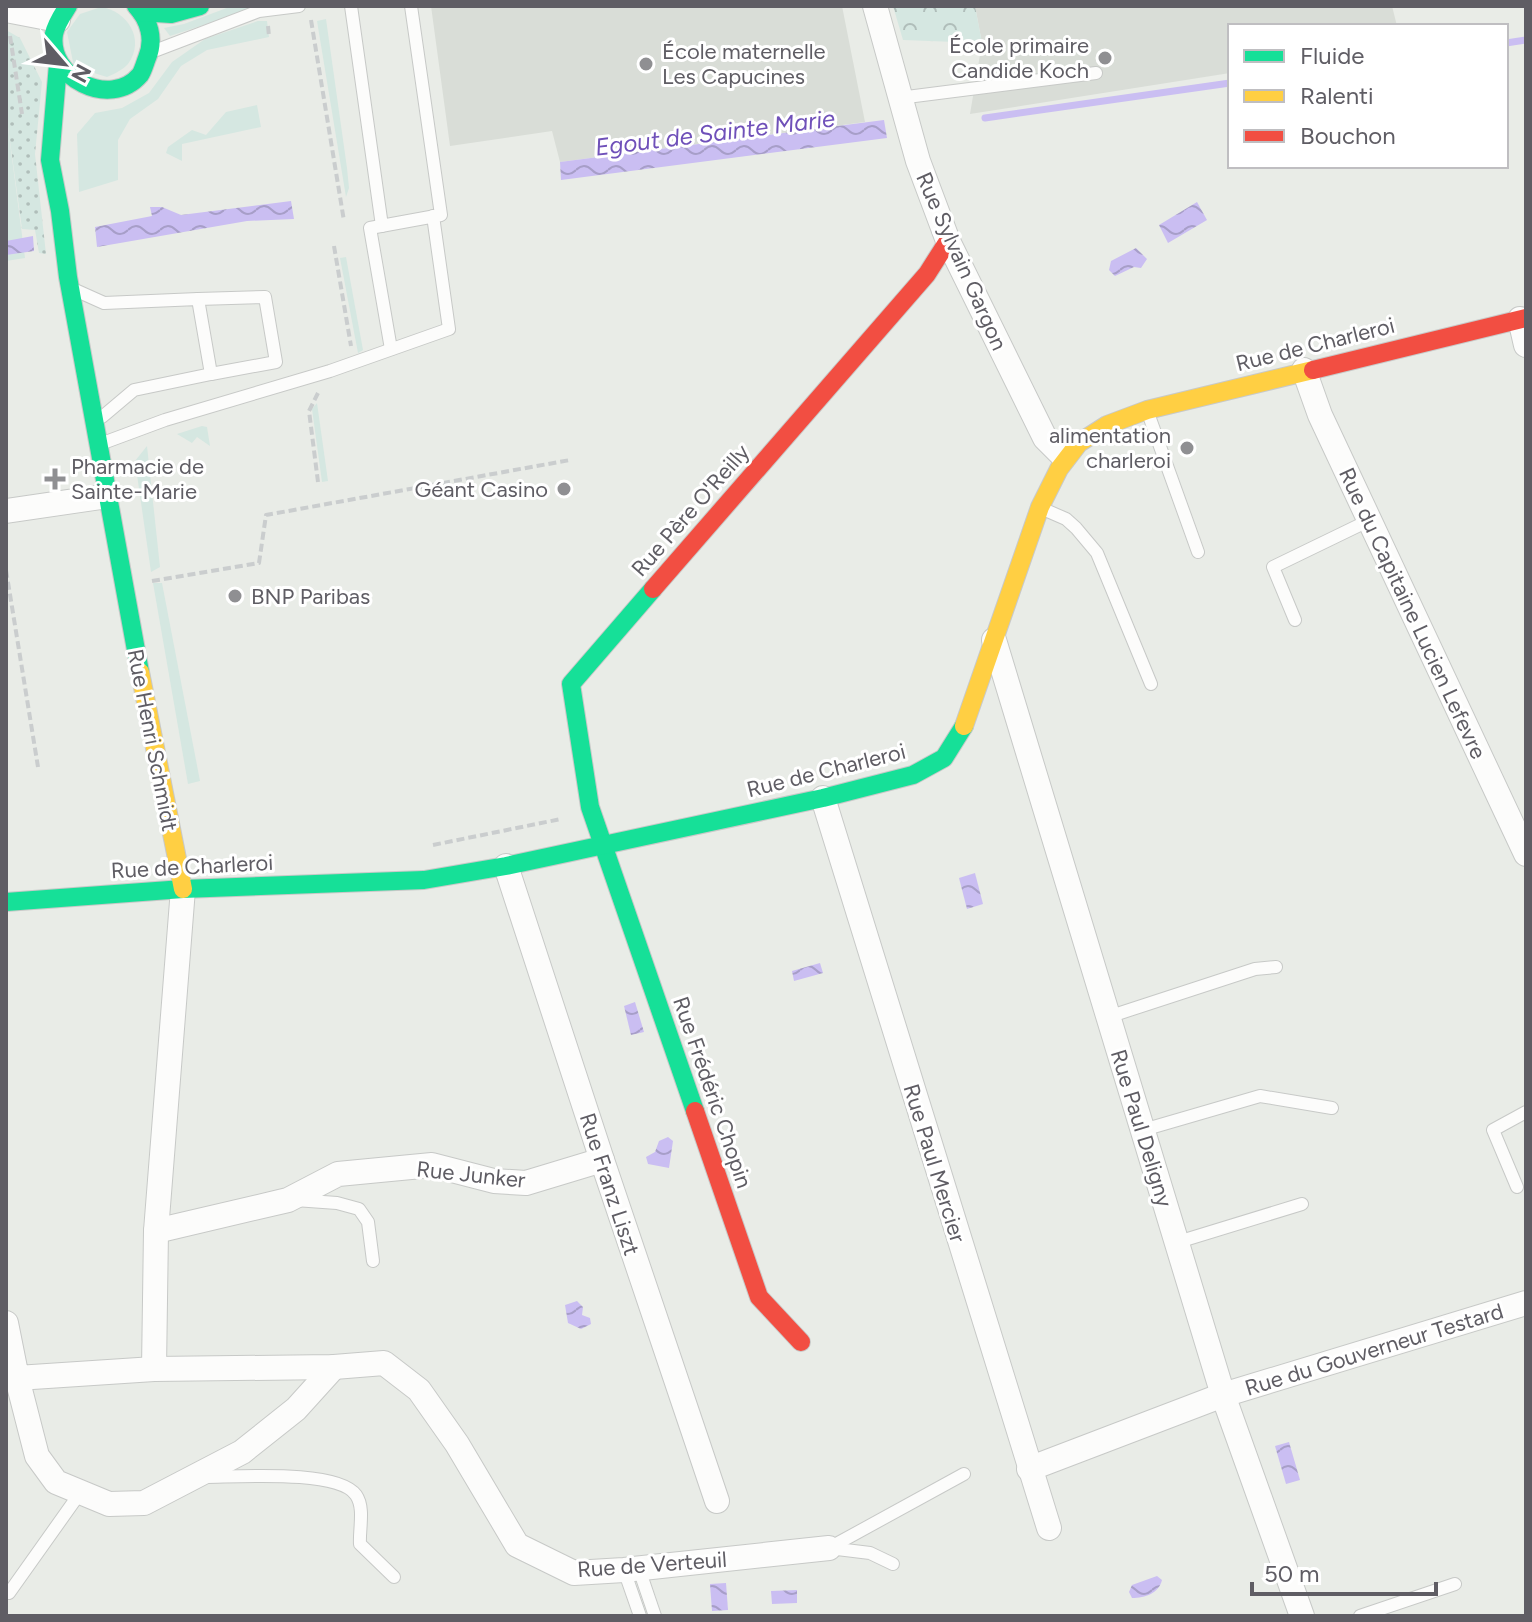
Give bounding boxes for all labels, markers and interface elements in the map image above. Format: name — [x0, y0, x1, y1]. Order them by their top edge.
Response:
north arrow — [24, 24, 104, 104]
legend — [1228, 24, 1508, 168]
place label: École primaire Candide Koch — [949, 32, 1089, 84]
place label: École maternelle Les Capucines — [662, 38, 826, 90]
text: Fluide — [1300, 41, 1364, 70]
marker: École primaire Candide Koch — [1096, 49, 1114, 67]
marker: École maternelle Les Capucines — [637, 55, 655, 73]
text: N — [65, 59, 97, 87]
text: Ralenti — [1300, 81, 1374, 110]
water label: Egout de Sainte Marie — [593, 103, 836, 162]
text: Bouchon — [1300, 121, 1396, 150]
street label: Rue Sylvain Gargon — [910, 168, 1013, 354]
street label: Rue de Charleroi — [1233, 312, 1397, 377]
place label: alimentation charleroi — [1049, 422, 1171, 474]
street label: Rue Père O'Reilly — [626, 438, 755, 582]
marker: alimentation charleroi — [1178, 439, 1196, 457]
place label: Pharmacie de Sainte-Marie — [71, 453, 204, 505]
street label: Rue du Capitaine Lucien Lefevre — [1333, 463, 1492, 763]
marker: Pharmacie de Sainte-Marie — [46, 470, 64, 488]
place label: Géant Casino — [415, 476, 548, 503]
marker: Géant Casino — [555, 480, 573, 498]
place label: BNP Paribas — [251, 583, 370, 610]
marker: BNP Paribas — [226, 587, 244, 605]
street label: Rue Henri Schmidt — [122, 647, 183, 833]
street label: Rue de Charleroi — [744, 738, 908, 803]
street label: Rue de Charleroi — [110, 849, 274, 884]
street label: Rue Frédéric Chopin — [667, 993, 758, 1191]
street label: Rue Paul Deligny — [1105, 1046, 1178, 1211]
street label: Rue Paul Mercier — [898, 1081, 972, 1246]
street label: Rue Franz Liszt — [574, 1109, 645, 1259]
street label: Rue Junker — [415, 1155, 527, 1194]
street label: Rue du Gouverneur Testard — [1242, 1297, 1507, 1402]
street label: Rue de Verteuil — [576, 1546, 728, 1583]
scale bar — [1252, 1546, 1436, 1596]
text: 50 m — [1264, 1559, 1320, 1588]

